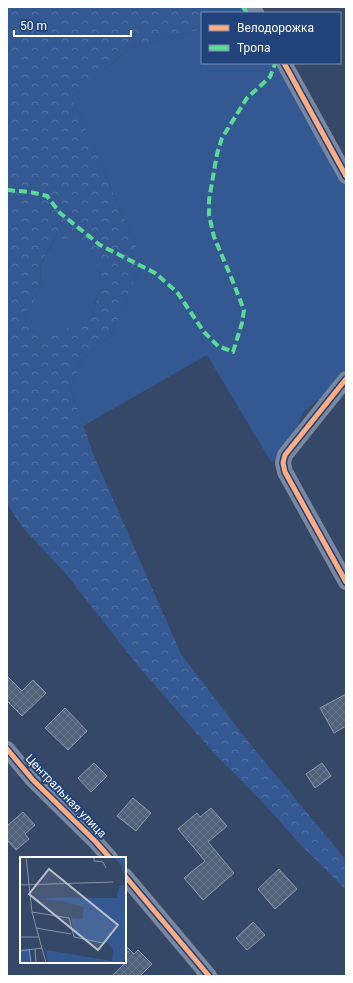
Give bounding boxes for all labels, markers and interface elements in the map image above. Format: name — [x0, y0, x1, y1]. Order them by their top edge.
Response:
scale bar — [14, 12, 131, 38]
legend — [201, 12, 341, 64]
text: 50 m — [20, 19, 47, 33]
text: Велодорожка — [237, 21, 314, 35]
text: Тропа — [237, 41, 271, 55]
street label: Центральная улица — [23, 751, 109, 841]
inset map — [20, 857, 126, 963]

